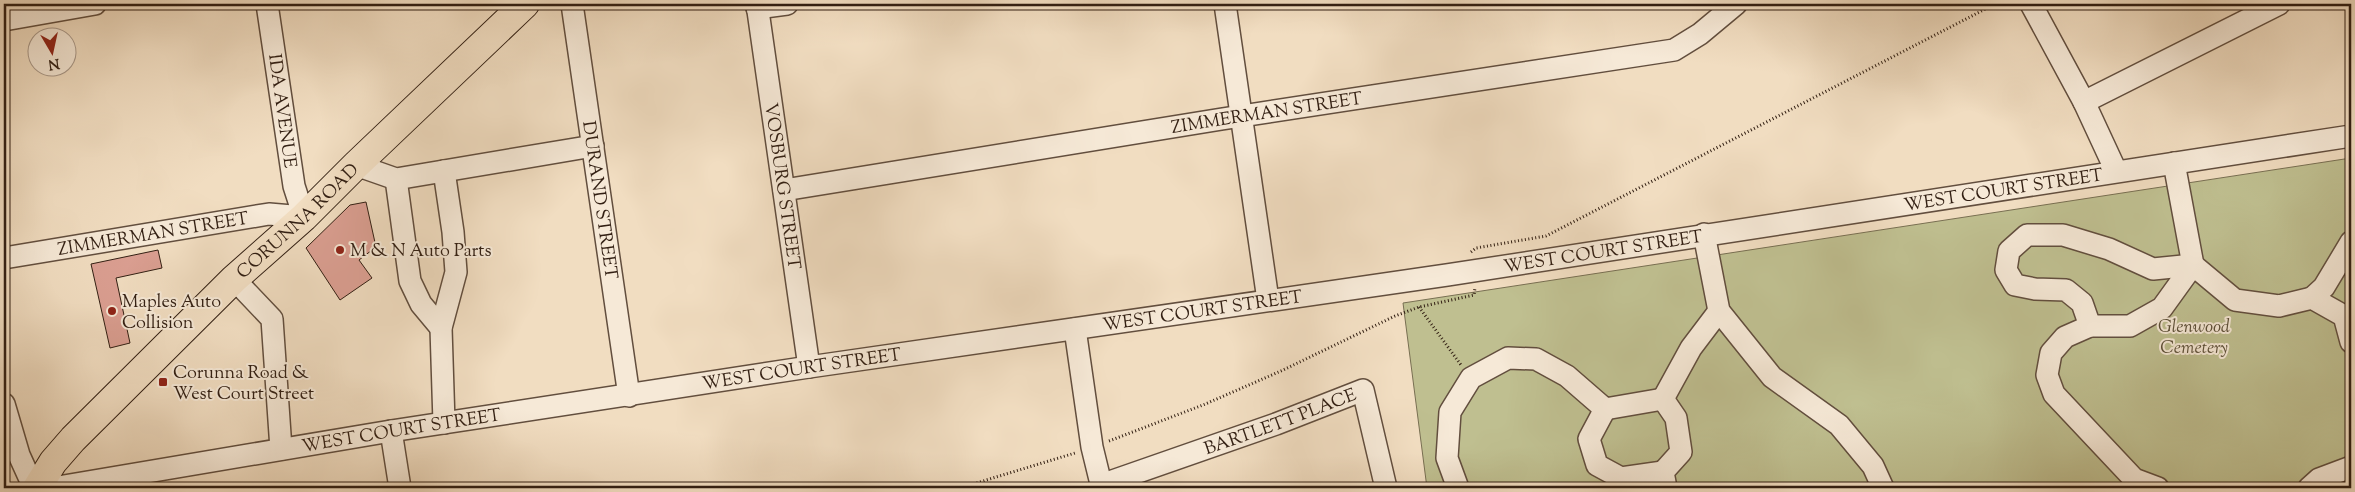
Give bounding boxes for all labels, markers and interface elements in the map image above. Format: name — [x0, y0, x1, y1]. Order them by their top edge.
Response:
north arrow — [28, 28, 78, 78]
text: N — [47, 52, 61, 74]
street label: IDA AVENUE — [260, 52, 302, 170]
street label: ZIMMERMAN STREET — [1170, 87, 1365, 142]
street label: VOSBURG STREET — [756, 101, 806, 272]
street label: DURAND STREET — [574, 119, 623, 281]
street label: CORUNNA ROAD — [232, 158, 366, 286]
street label: WEST COURT STREET — [1902, 163, 2105, 220]
street label: ZIMMERMAN STREET — [56, 207, 251, 264]
street label: WEST COURT STREET — [1502, 225, 1705, 281]
place label: M & N Auto Parts — [350, 239, 492, 265]
marker: M & N Auto Parts — [334, 244, 346, 256]
street label: WEST COURT STREET — [1101, 285, 1304, 339]
place label: Maples Auto Collision — [122, 290, 221, 337]
marker: Maples Auto Collision — [106, 305, 118, 317]
park label: Glenwood Cemetery — [2158, 315, 2230, 362]
street label: WEST COURT STREET — [700, 343, 904, 398]
place label: Corunna Road & West Court Street — [173, 361, 314, 408]
marker: Corunna Road & West Court Street — [157, 376, 169, 388]
street label: BARTLETT PLACE — [1201, 383, 1361, 463]
street label: WEST COURT STREET — [300, 403, 503, 461]

